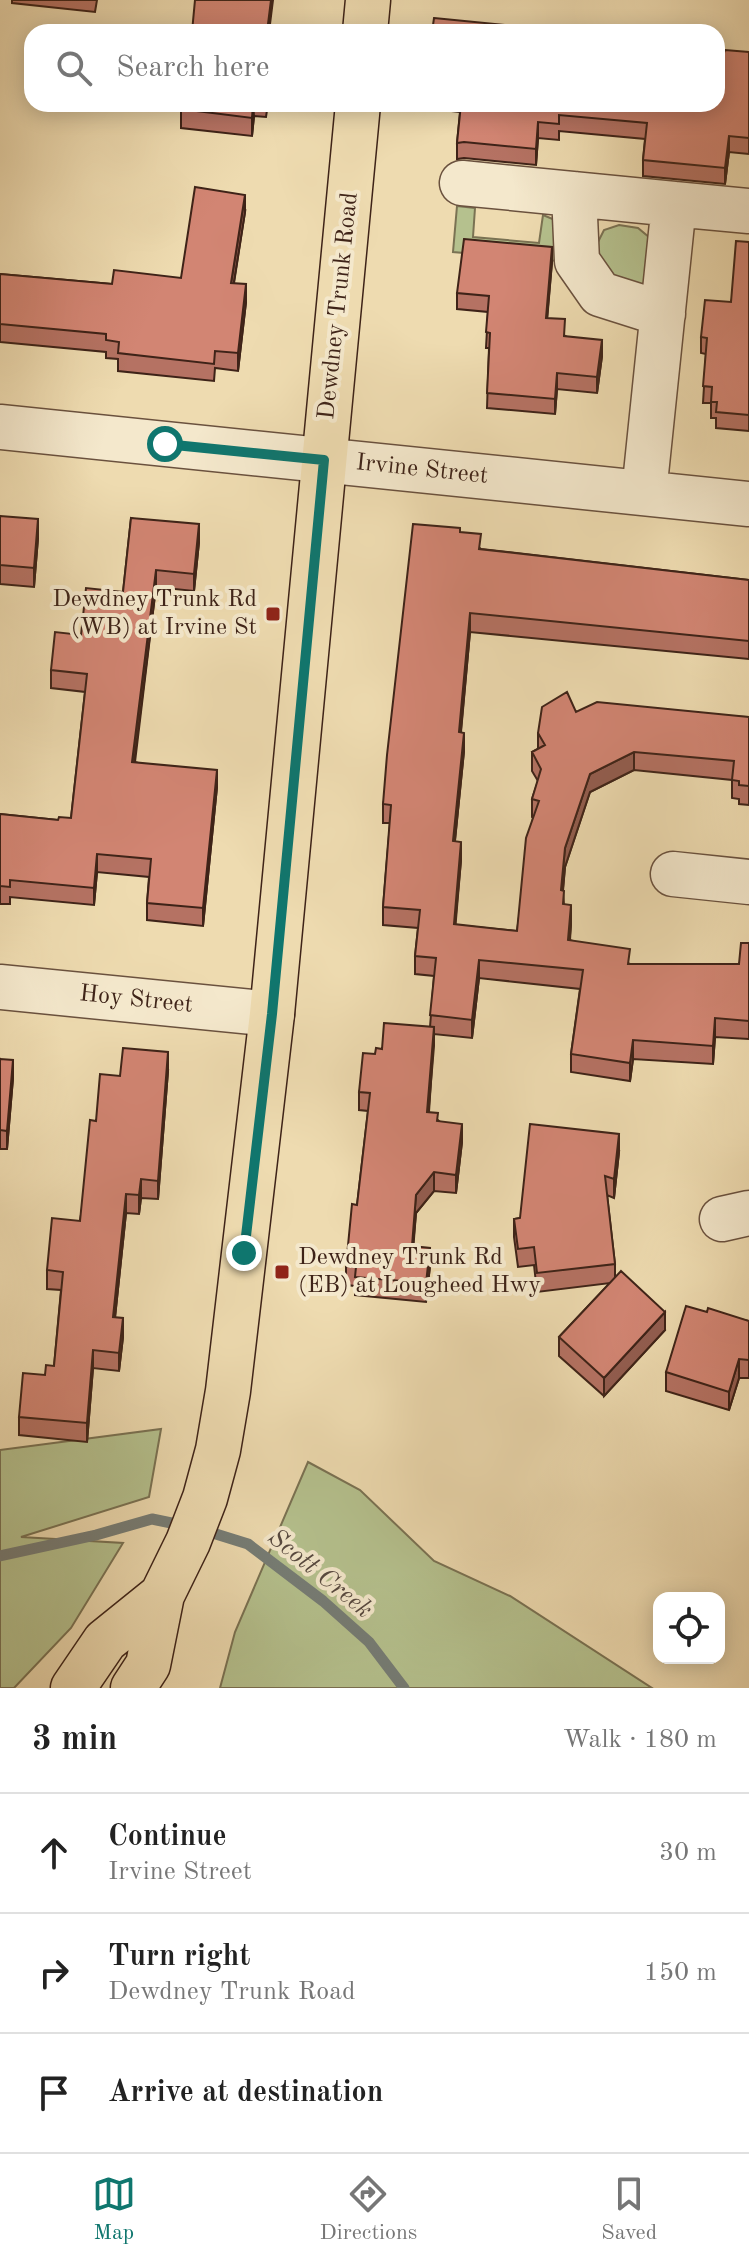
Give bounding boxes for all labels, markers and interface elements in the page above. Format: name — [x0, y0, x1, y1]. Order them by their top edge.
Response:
search box — [24, 24, 725, 112]
icon: search — [52, 46, 96, 90]
text: Search here — [116, 53, 270, 83]
street label: Dewdney Trunk Road — [315, 191, 363, 421]
route start — [147, 426, 183, 462]
street label: Irvine Street — [355, 451, 489, 489]
place label: Dewdney Trunk Rd (WB) at Irvine St — [52, 588, 257, 640]
marker: Dewdney Trunk Rd (WB) at Irvine St — [264, 605, 282, 623]
street label: Hoy Street — [78, 982, 194, 1018]
route end — [226, 1235, 262, 1271]
place label: Dewdney Trunk Rd (EB) at Lougheed Hwy — [298, 1246, 541, 1298]
marker: Dewdney Trunk Rd (EB) at Lougheed Hwy — [273, 1263, 291, 1281]
water label: Scott Creek — [263, 1524, 377, 1624]
map controls — [653, 1592, 725, 1664]
button: locate — [653, 1592, 725, 1664]
text: 3 min — [32, 1723, 117, 1757]
text: Walk · 180 m — [563, 1727, 717, 1753]
text: Continue — [108, 1822, 227, 1852]
icon: ahead — [32, 1831, 76, 1875]
text: 30 m — [659, 1840, 717, 1866]
text: Irvine Street — [108, 1859, 252, 1885]
text: Turn right — [108, 1942, 250, 1972]
icon: right — [32, 1951, 76, 1995]
text: 150 m — [644, 1960, 717, 1986]
text: Dewdney Trunk Road — [108, 1979, 356, 2005]
icon: arrive — [32, 2071, 76, 2115]
text: Arrive at destination — [108, 2078, 383, 2108]
tab: Map — [92, 2172, 136, 2247]
tab: Directions — [320, 2172, 417, 2247]
tab: Saved — [601, 2172, 657, 2247]

